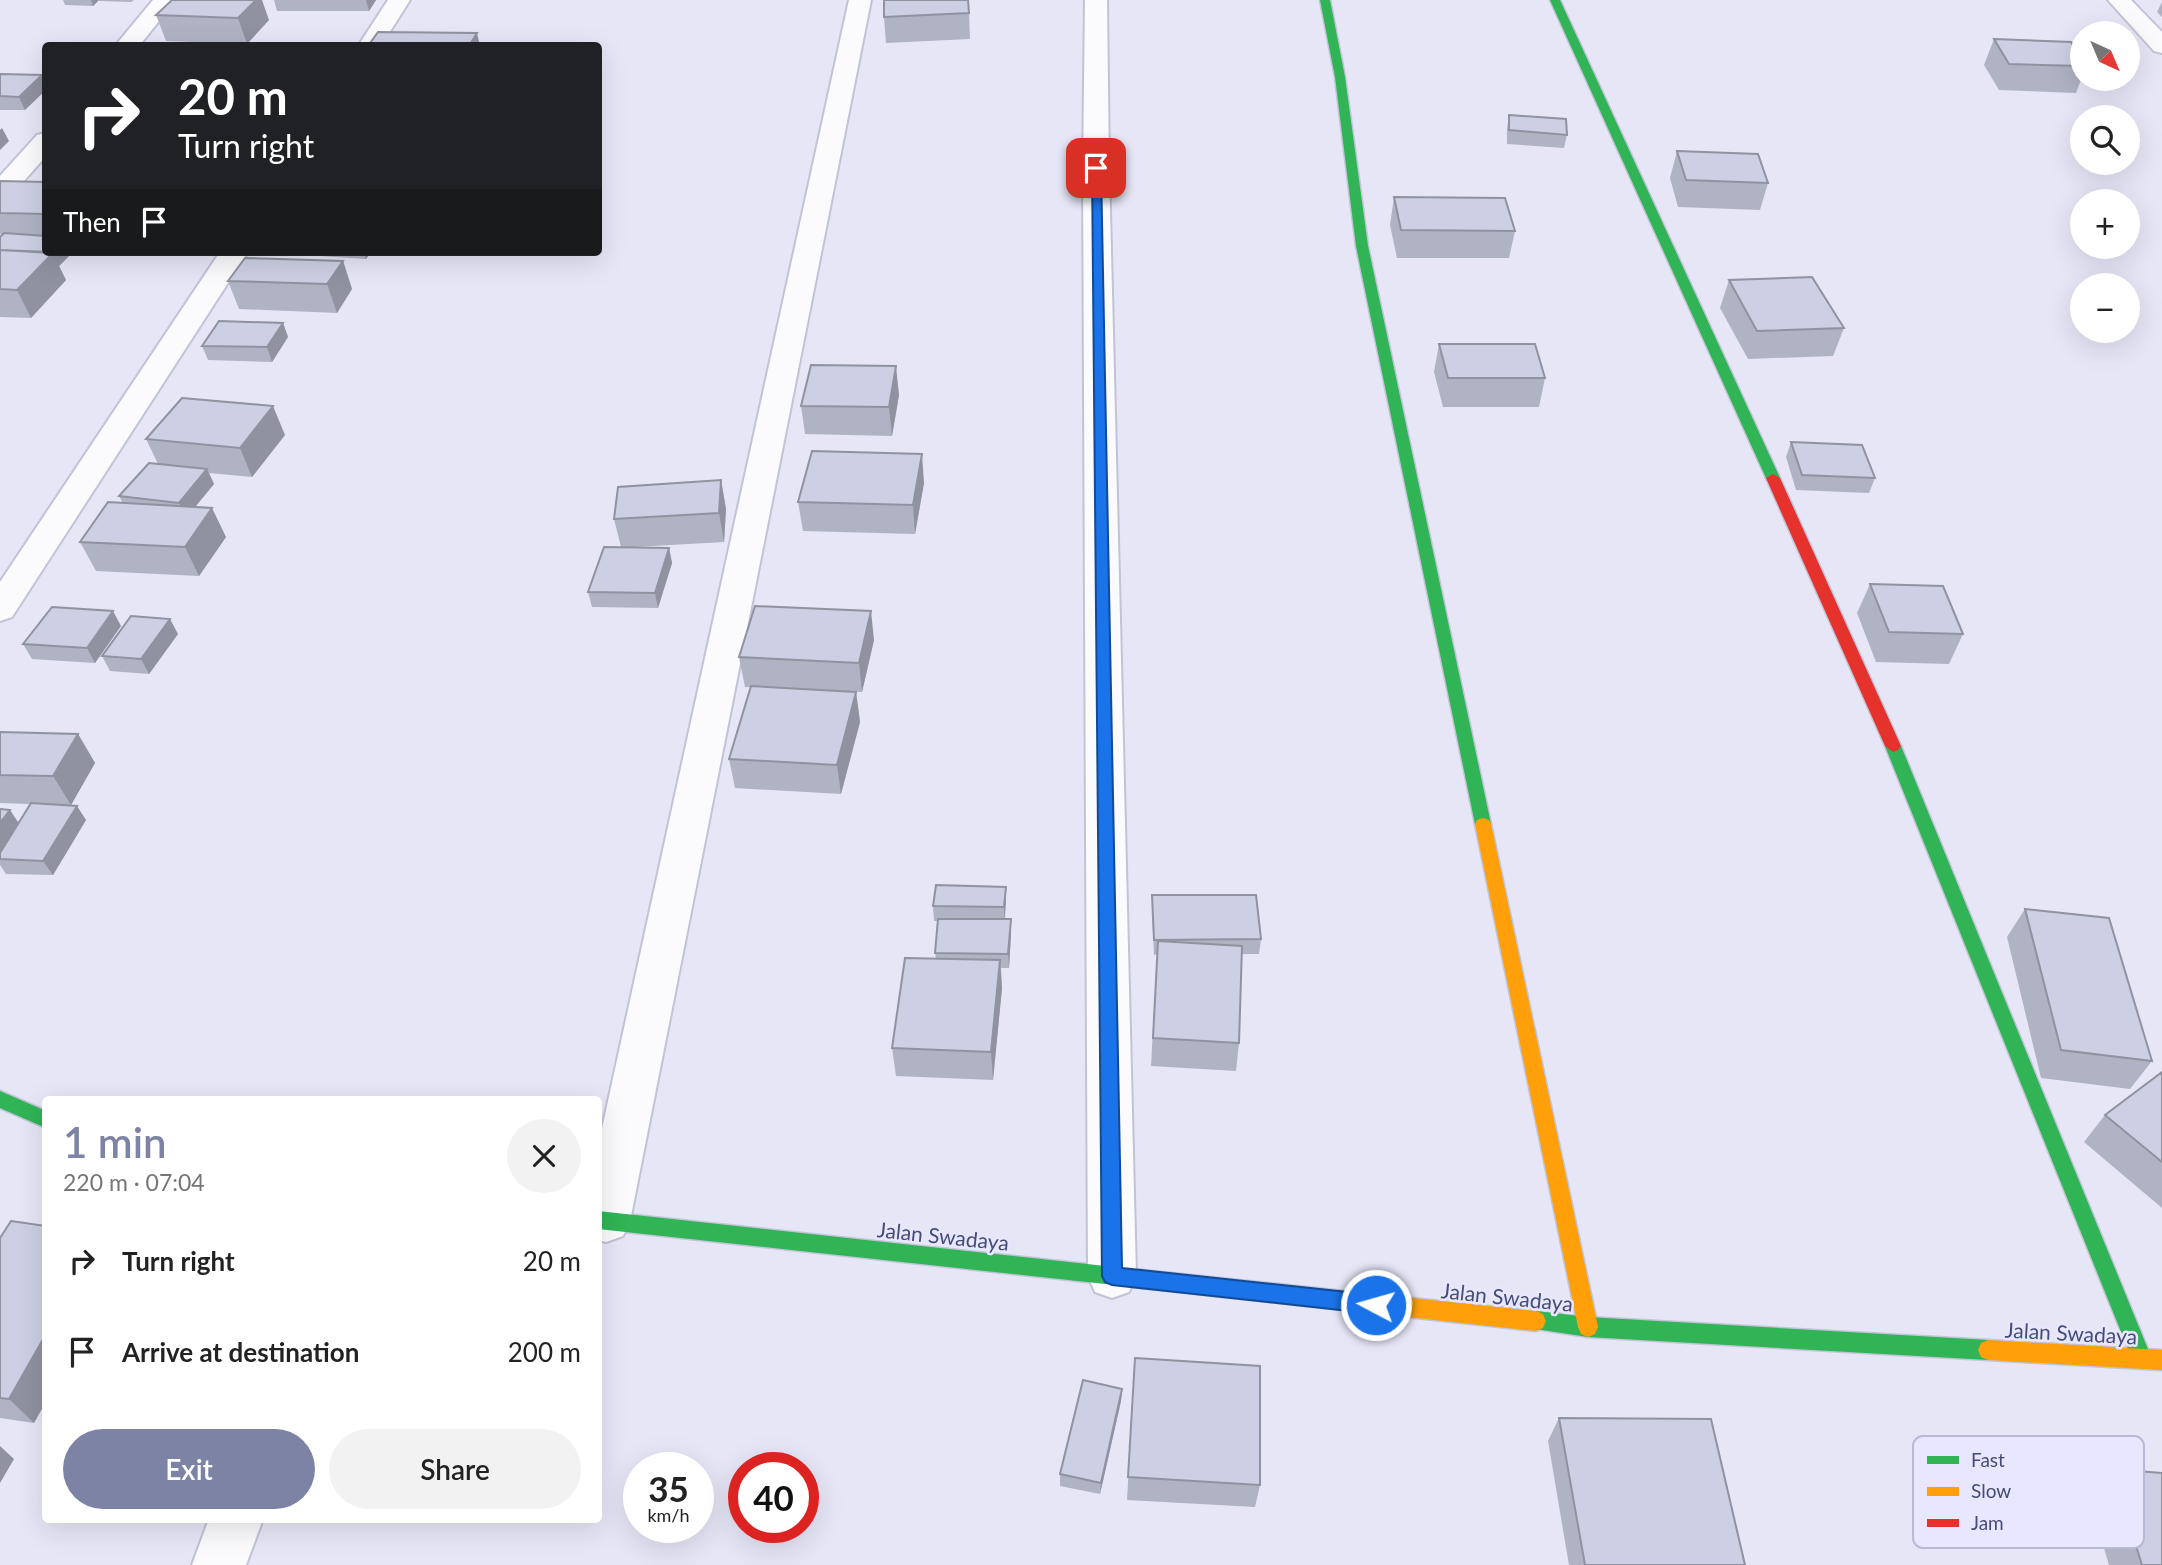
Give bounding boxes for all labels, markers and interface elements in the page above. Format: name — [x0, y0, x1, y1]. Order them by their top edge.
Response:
north arrow — [2070, 21, 2140, 91]
map controls — [2070, 21, 2140, 343]
text: 20 m — [178, 67, 288, 125]
icon: right — [63, 70, 154, 161]
button: search — [2070, 105, 2140, 175]
text: Turn right — [178, 126, 314, 165]
pin — [1066, 138, 1126, 198]
icon: arrive — [1077, 149, 1115, 187]
button: + — [2070, 189, 2140, 259]
icon: arrive — [135, 203, 173, 241]
text: Then — [63, 206, 121, 238]
button: − — [2070, 273, 2140, 343]
text: 1 min — [63, 1117, 167, 1167]
button: close — [507, 1119, 581, 1193]
text: 220 m · 07:04 — [63, 1168, 205, 1196]
street label: Jalan Swadaya — [876, 1216, 1010, 1255]
icon: right — [63, 1242, 101, 1280]
text: Turn right — [122, 1245, 235, 1277]
text: 20 m — [523, 1245, 581, 1277]
position arrow — [1339, 1268, 1413, 1342]
street label: Jalan Swadaya — [1440, 1277, 1574, 1316]
street label: Jalan Swadaya — [2004, 1317, 2138, 1348]
icon: arrive — [63, 1333, 101, 1371]
text: Arrive at destination — [122, 1336, 359, 1368]
text: 200 m — [508, 1336, 581, 1368]
button: Exit — [63, 1429, 315, 1509]
button: Share — [329, 1429, 581, 1509]
legend — [1913, 1436, 2144, 1548]
text: Fast — [1971, 1448, 2005, 1471]
speed limit sign: 40 — [728, 1452, 819, 1543]
text: 35 — [648, 1467, 689, 1509]
text: Slow — [1971, 1479, 2011, 1502]
text: km/h — [647, 1504, 690, 1526]
text: Jam — [1971, 1511, 2004, 1534]

